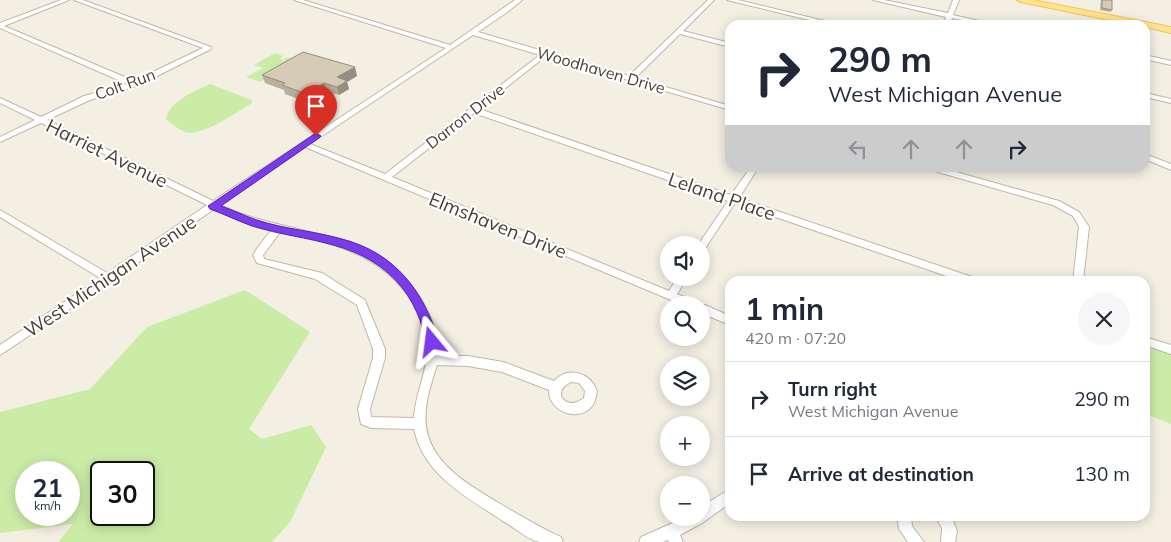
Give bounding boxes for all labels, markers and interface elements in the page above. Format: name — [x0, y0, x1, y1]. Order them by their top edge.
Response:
text: 290 m — [828, 37, 932, 81]
icon: right — [745, 40, 810, 105]
street label: Woodhaven Drive — [534, 42, 668, 98]
street label: Colt Run — [92, 64, 158, 104]
street label: Darron Drive — [422, 79, 508, 153]
text: West Michigan Avenue — [828, 80, 1062, 108]
pin — [295, 85, 337, 136]
icon: arrive — [302, 92, 330, 120]
street label: Harriet Avenue — [42, 113, 172, 193]
icon: left — [844, 135, 872, 163]
icon: ahead — [897, 135, 925, 163]
icon: ahead — [950, 135, 978, 163]
icon: right — [1003, 135, 1031, 163]
street label: Leland Place — [665, 166, 779, 226]
street label: Elmshaven Drive — [426, 186, 570, 264]
street label: West Michigan Avenue — [19, 209, 201, 343]
map controls — [660, 236, 710, 526]
button: sound — [660, 236, 710, 286]
text: 1 min — [745, 290, 824, 328]
button: close — [1078, 293, 1130, 345]
button: search — [660, 296, 710, 346]
position arrow — [405, 315, 457, 367]
text: 420 m · 07:20 — [745, 328, 846, 348]
button: layers — [660, 356, 710, 406]
text: Turn right — [788, 377, 877, 401]
icon: right — [745, 385, 773, 413]
text: 290 m — [1074, 387, 1130, 411]
text: West Michigan Avenue — [788, 401, 958, 421]
button: + — [660, 416, 710, 466]
icon: arrive — [745, 460, 773, 488]
speed limit sign: 30 — [90, 461, 155, 526]
text: Arrive at destination — [788, 462, 974, 486]
text: 130 m — [1074, 462, 1130, 486]
text: 21 — [32, 472, 63, 503]
button: − — [660, 476, 710, 526]
text: km/h — [34, 498, 61, 513]

